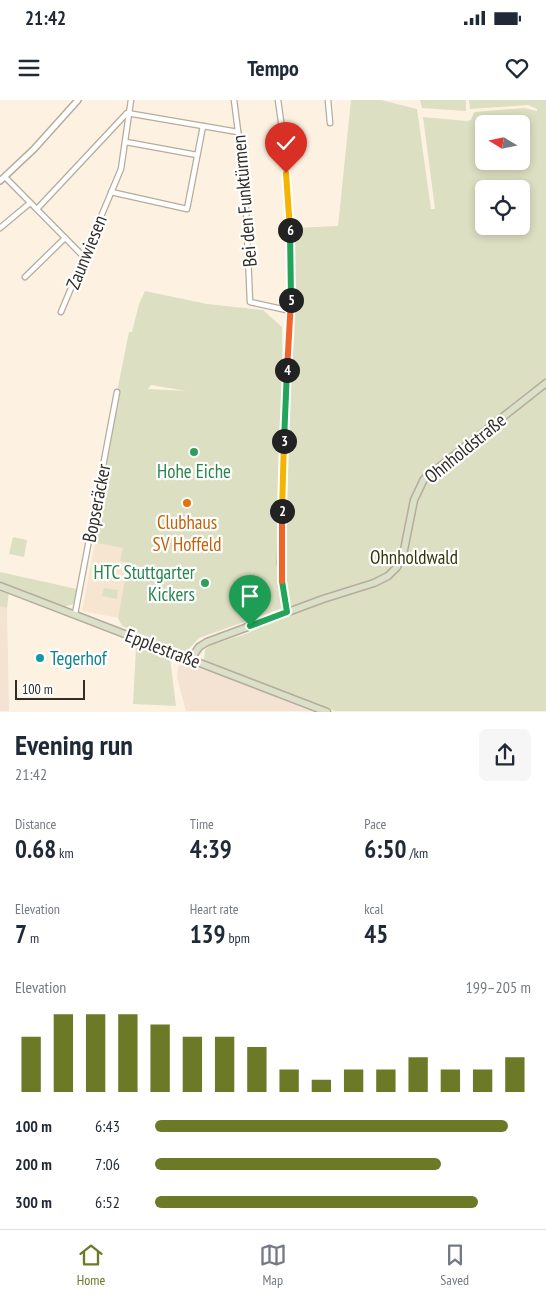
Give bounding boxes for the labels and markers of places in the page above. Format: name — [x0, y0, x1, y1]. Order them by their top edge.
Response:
pin — [265, 122, 307, 173]
pin: 6 — [278, 218, 302, 242]
pin: 5 — [278, 288, 304, 312]
pin: 4 — [274, 358, 300, 382]
pin: 3 — [272, 428, 296, 454]
marker: Hohe Eiche — [188, 446, 200, 458]
place label: Hohe Eiche — [157, 459, 231, 483]
marker: Clubhaus SV Hoffeld — [181, 497, 193, 509]
pin: 2 — [270, 498, 294, 524]
place label: Clubhaus SV Hoffeld — [153, 510, 221, 556]
place label: HTC Stuttgarter Kickers — [93, 560, 196, 606]
pin — [229, 575, 271, 626]
marker: HTC Stuttgarter Kickers — [199, 577, 211, 589]
place label: Tegerhof — [50, 646, 108, 670]
marker: Tegerhof — [34, 652, 46, 664]

